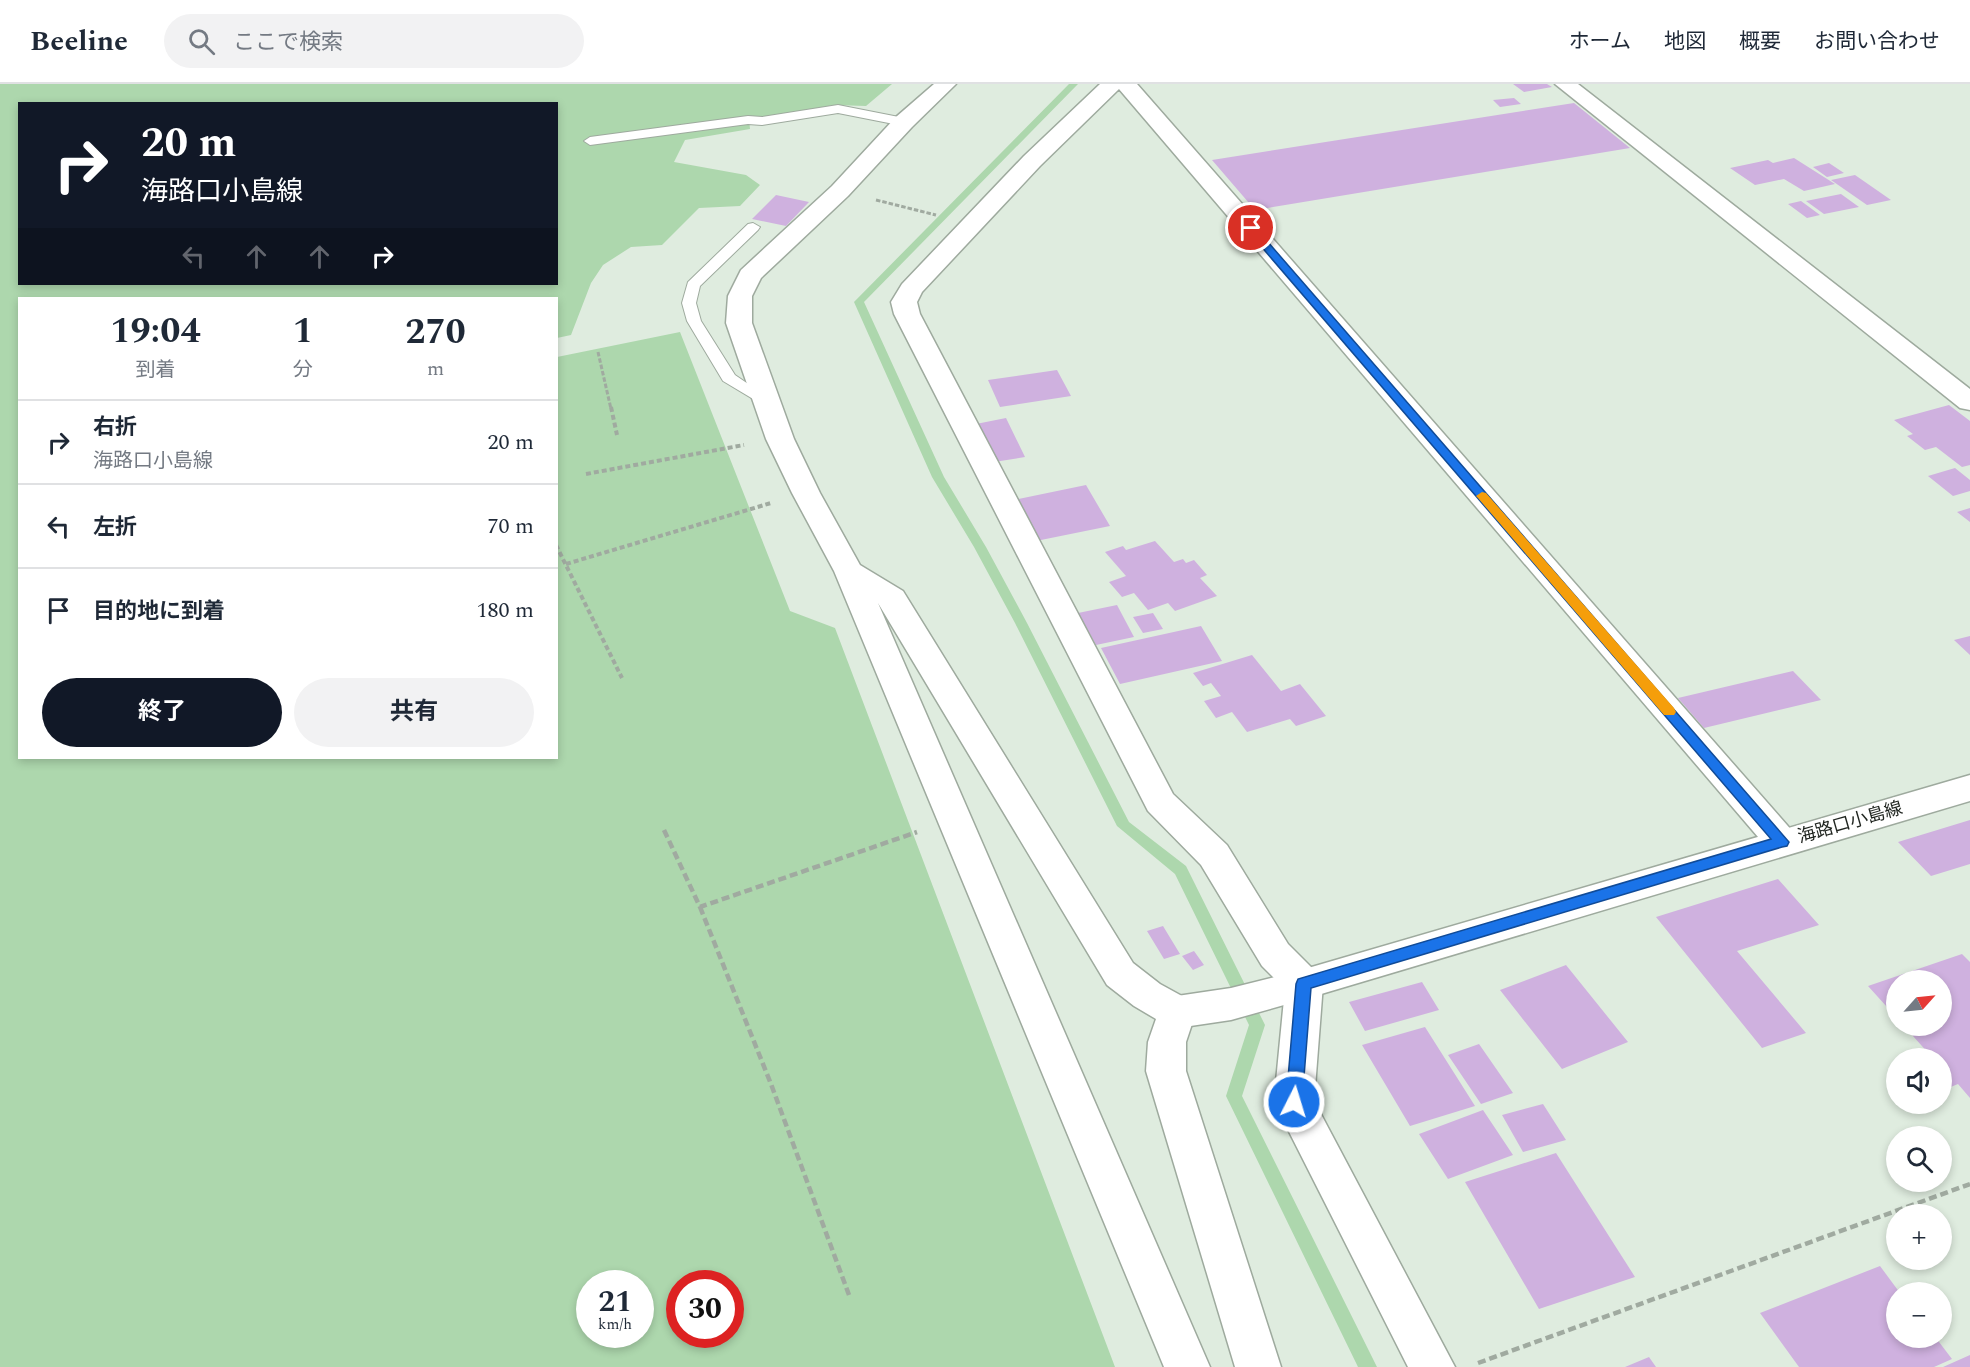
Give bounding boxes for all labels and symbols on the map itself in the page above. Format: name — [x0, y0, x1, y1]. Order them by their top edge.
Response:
pin — [1225, 202, 1276, 253]
street label: 海路口小島線 — [1795, 795, 1906, 850]
north arrow — [1886, 970, 1952, 1036]
position arrow — [1262, 1070, 1326, 1134]
speed limit sign: 30 — [666, 1270, 744, 1348]

